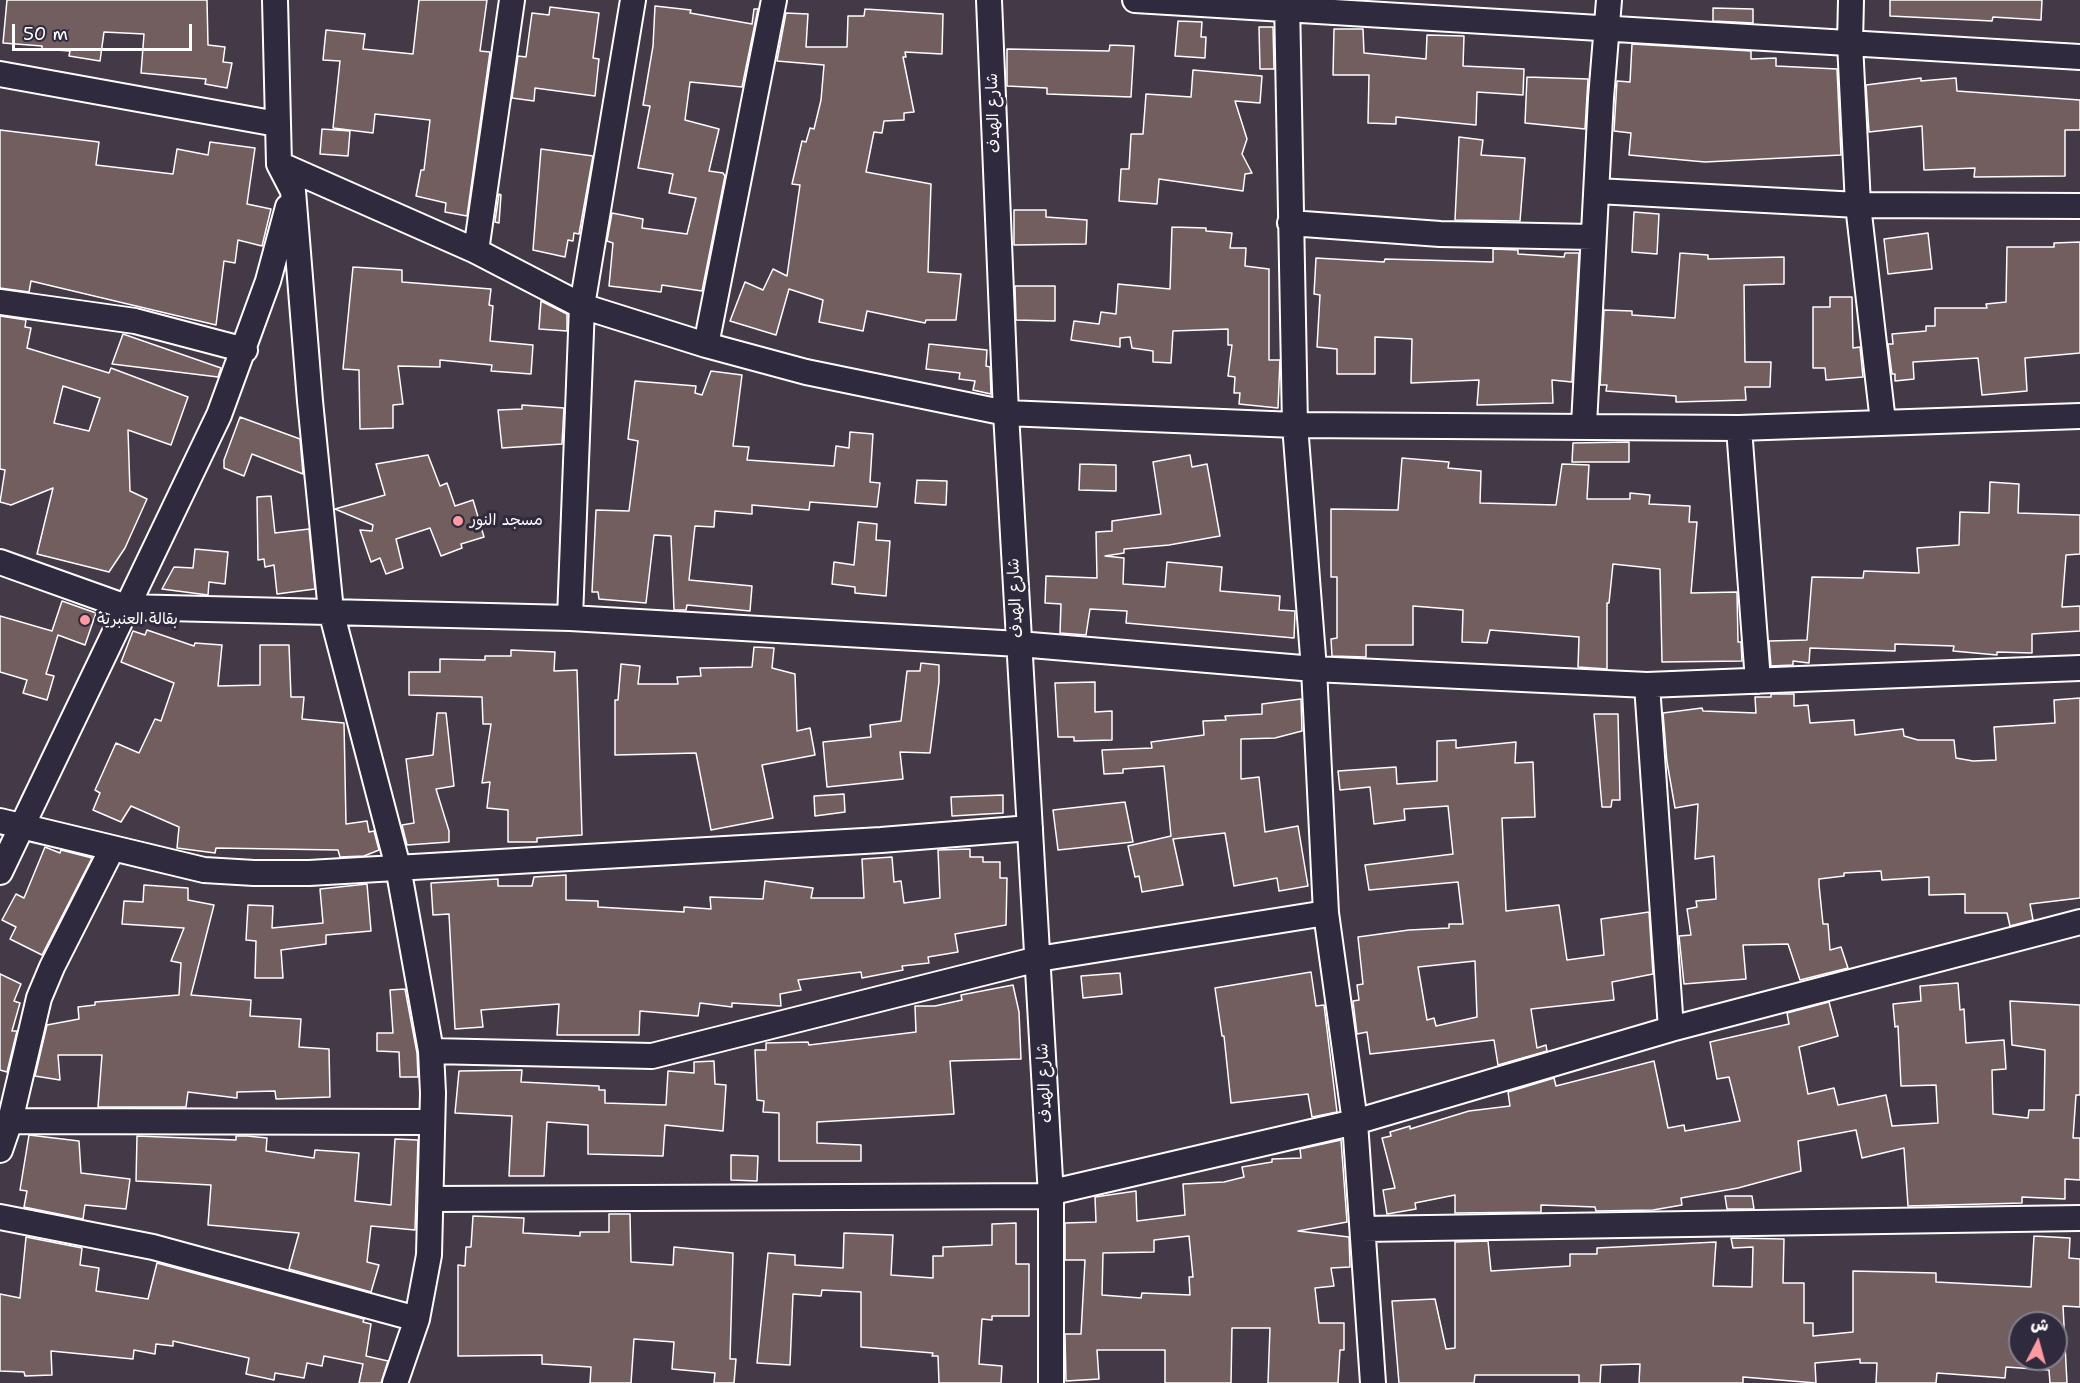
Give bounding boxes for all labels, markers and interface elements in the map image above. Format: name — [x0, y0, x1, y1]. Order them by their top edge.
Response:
scale bar — [15, 12, 195, 50]
text: 50 m — [23, 22, 68, 46]
street label: شارع الهدف — [983, 73, 1005, 153]
place label: مسجد النور — [470, 511, 543, 531]
marker: مسجد النور — [451, 514, 465, 528]
street label: شارع الهدف — [1004, 558, 1028, 638]
place label: بقالة العنبرية — [97, 610, 178, 630]
marker: بقالة العنبرية — [78, 613, 92, 627]
street label: شارع الهدف — [1033, 1043, 1057, 1123]
north arrow — [2008, 1311, 2068, 1371]
text: ش — [2030, 1313, 2050, 1336]

